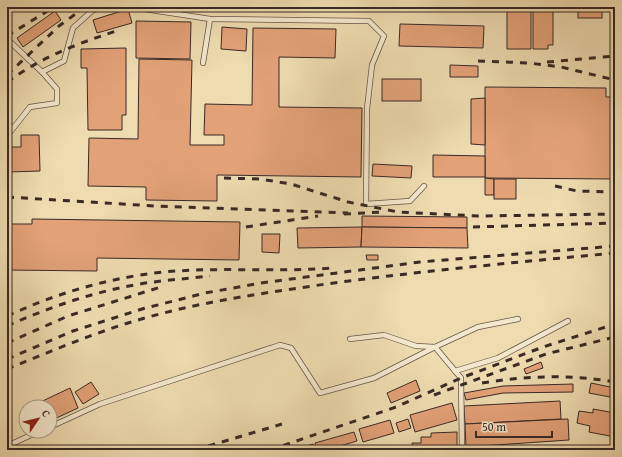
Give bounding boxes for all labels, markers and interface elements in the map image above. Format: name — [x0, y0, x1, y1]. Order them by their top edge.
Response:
north arrow — [18, 399, 58, 439]
text: С — [38, 406, 55, 420]
scale bar — [476, 413, 552, 439]
text: 50 m — [482, 418, 506, 435]

